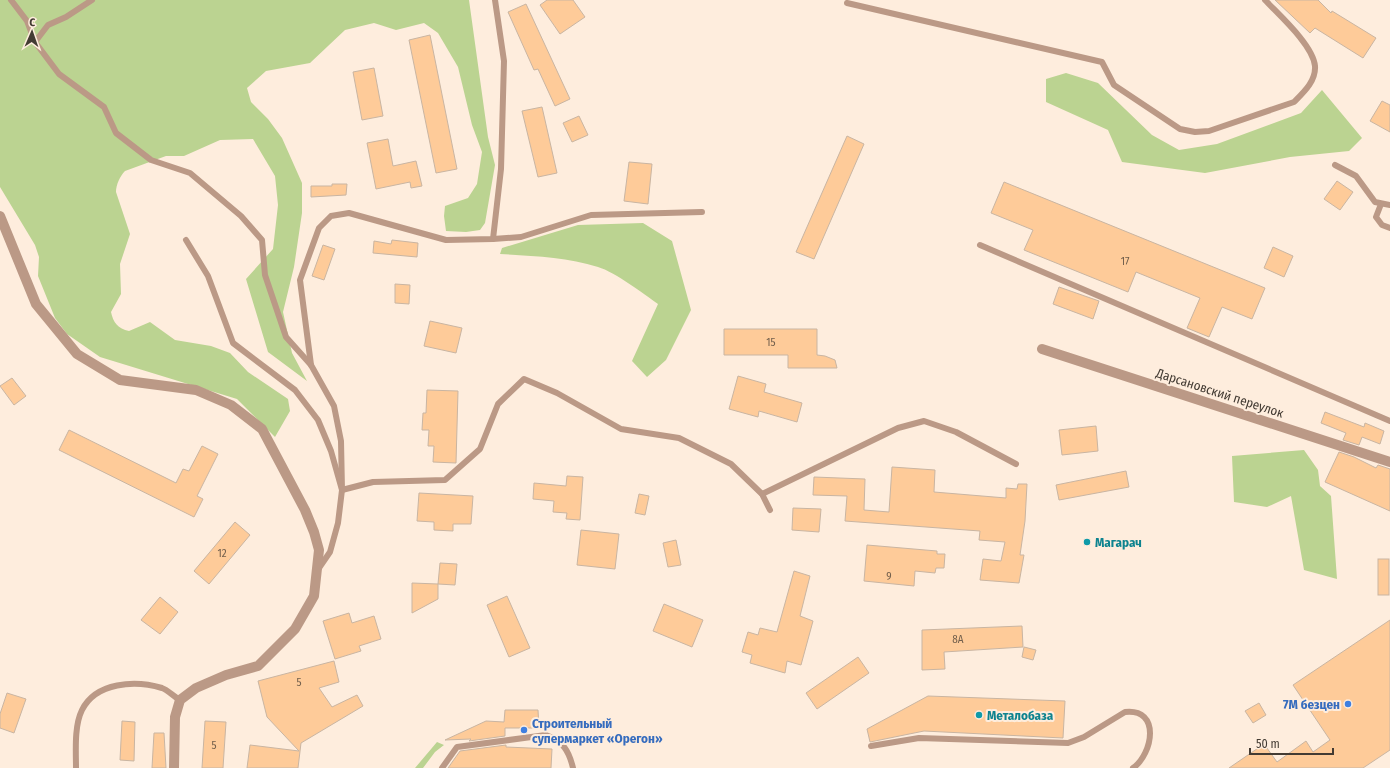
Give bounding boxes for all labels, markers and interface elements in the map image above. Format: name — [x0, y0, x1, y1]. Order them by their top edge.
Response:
north arrow — [12, 12, 52, 52]
text: С — [29, 16, 36, 29]
house number: 17 — [1121, 255, 1130, 268]
house number: 15 — [766, 336, 776, 349]
street label: Дарсановский переулок — [1153, 365, 1286, 421]
place label: Магарач — [1095, 535, 1142, 550]
marker: Магарач — [1082, 537, 1092, 547]
house number: 12 — [217, 547, 227, 560]
house number: 9 — [886, 570, 892, 583]
house number: 8А — [952, 633, 964, 646]
house number: 5 — [296, 676, 302, 689]
place label: 7М безцен — [1283, 697, 1340, 712]
marker: 7М безцен — [1343, 699, 1353, 709]
place label: Металобаза — [987, 708, 1054, 723]
marker: Металобаза — [974, 710, 984, 720]
place label: Строительный супермаркет «Орегон» — [532, 716, 663, 746]
marker: Строительный супермаркет «Орегон» — [519, 725, 529, 735]
scale bar — [1250, 730, 1333, 756]
text: 50 m — [1256, 737, 1280, 751]
house number: 5 — [211, 739, 217, 752]

